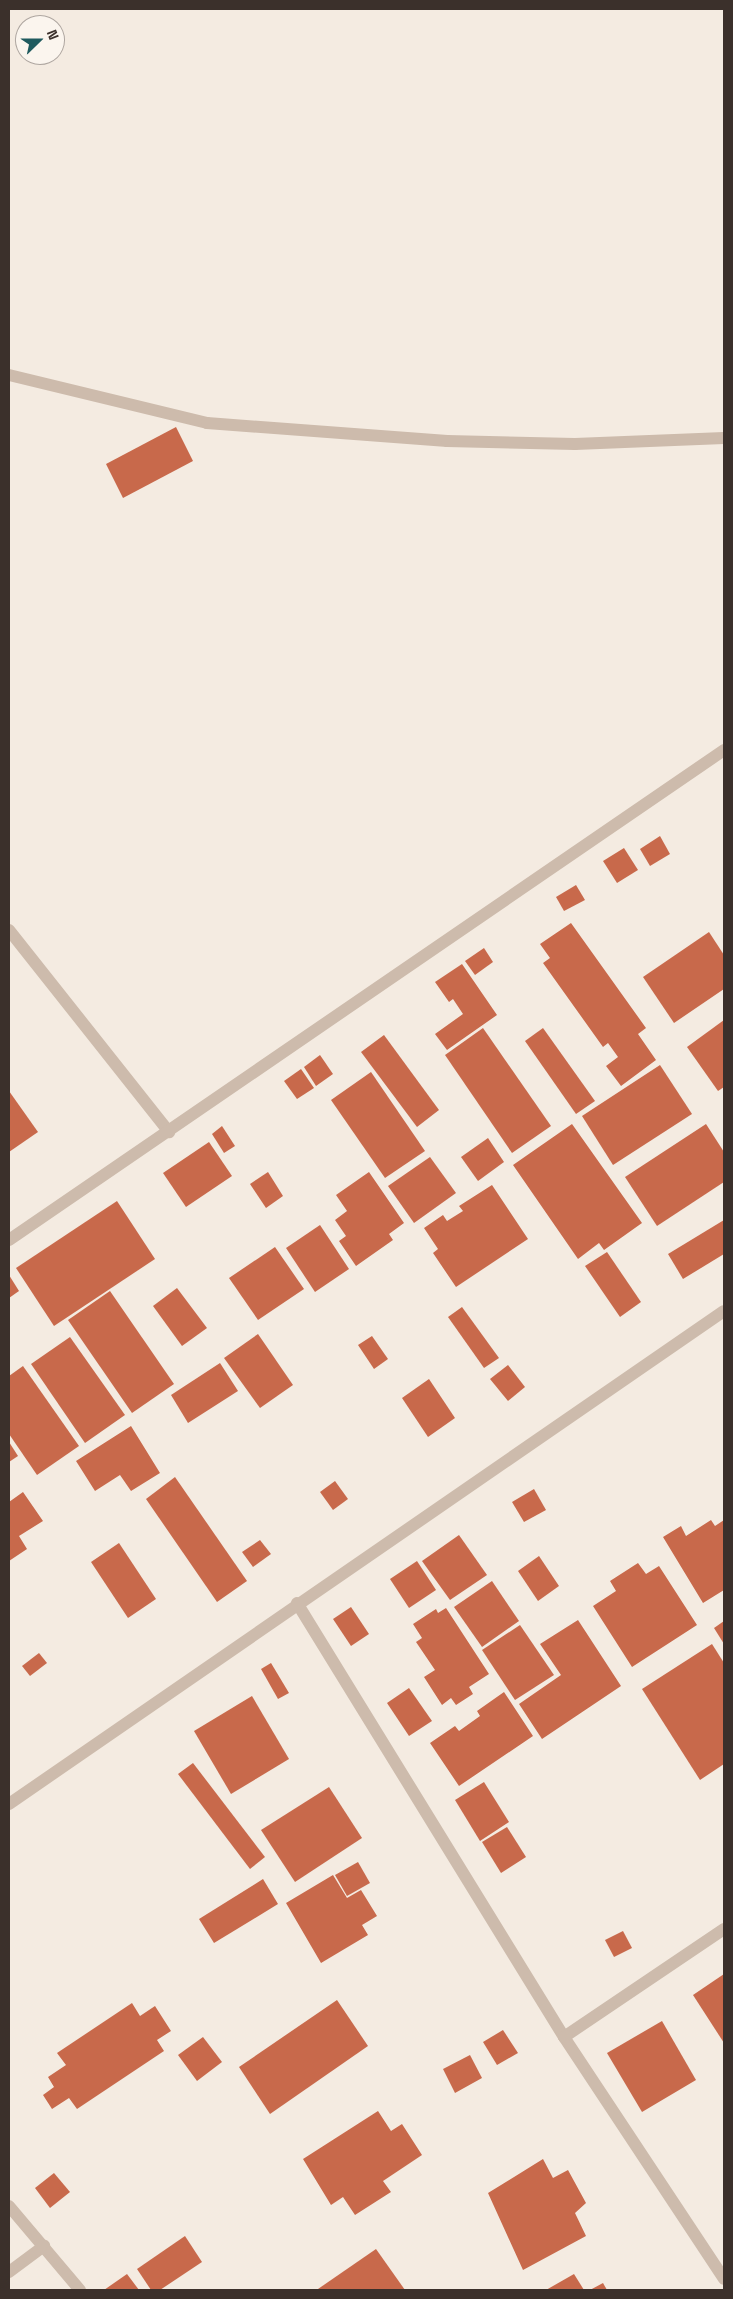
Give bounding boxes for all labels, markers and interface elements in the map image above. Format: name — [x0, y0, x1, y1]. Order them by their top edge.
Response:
north arrow — [15, 15, 65, 65]
text: N — [43, 27, 63, 42]

